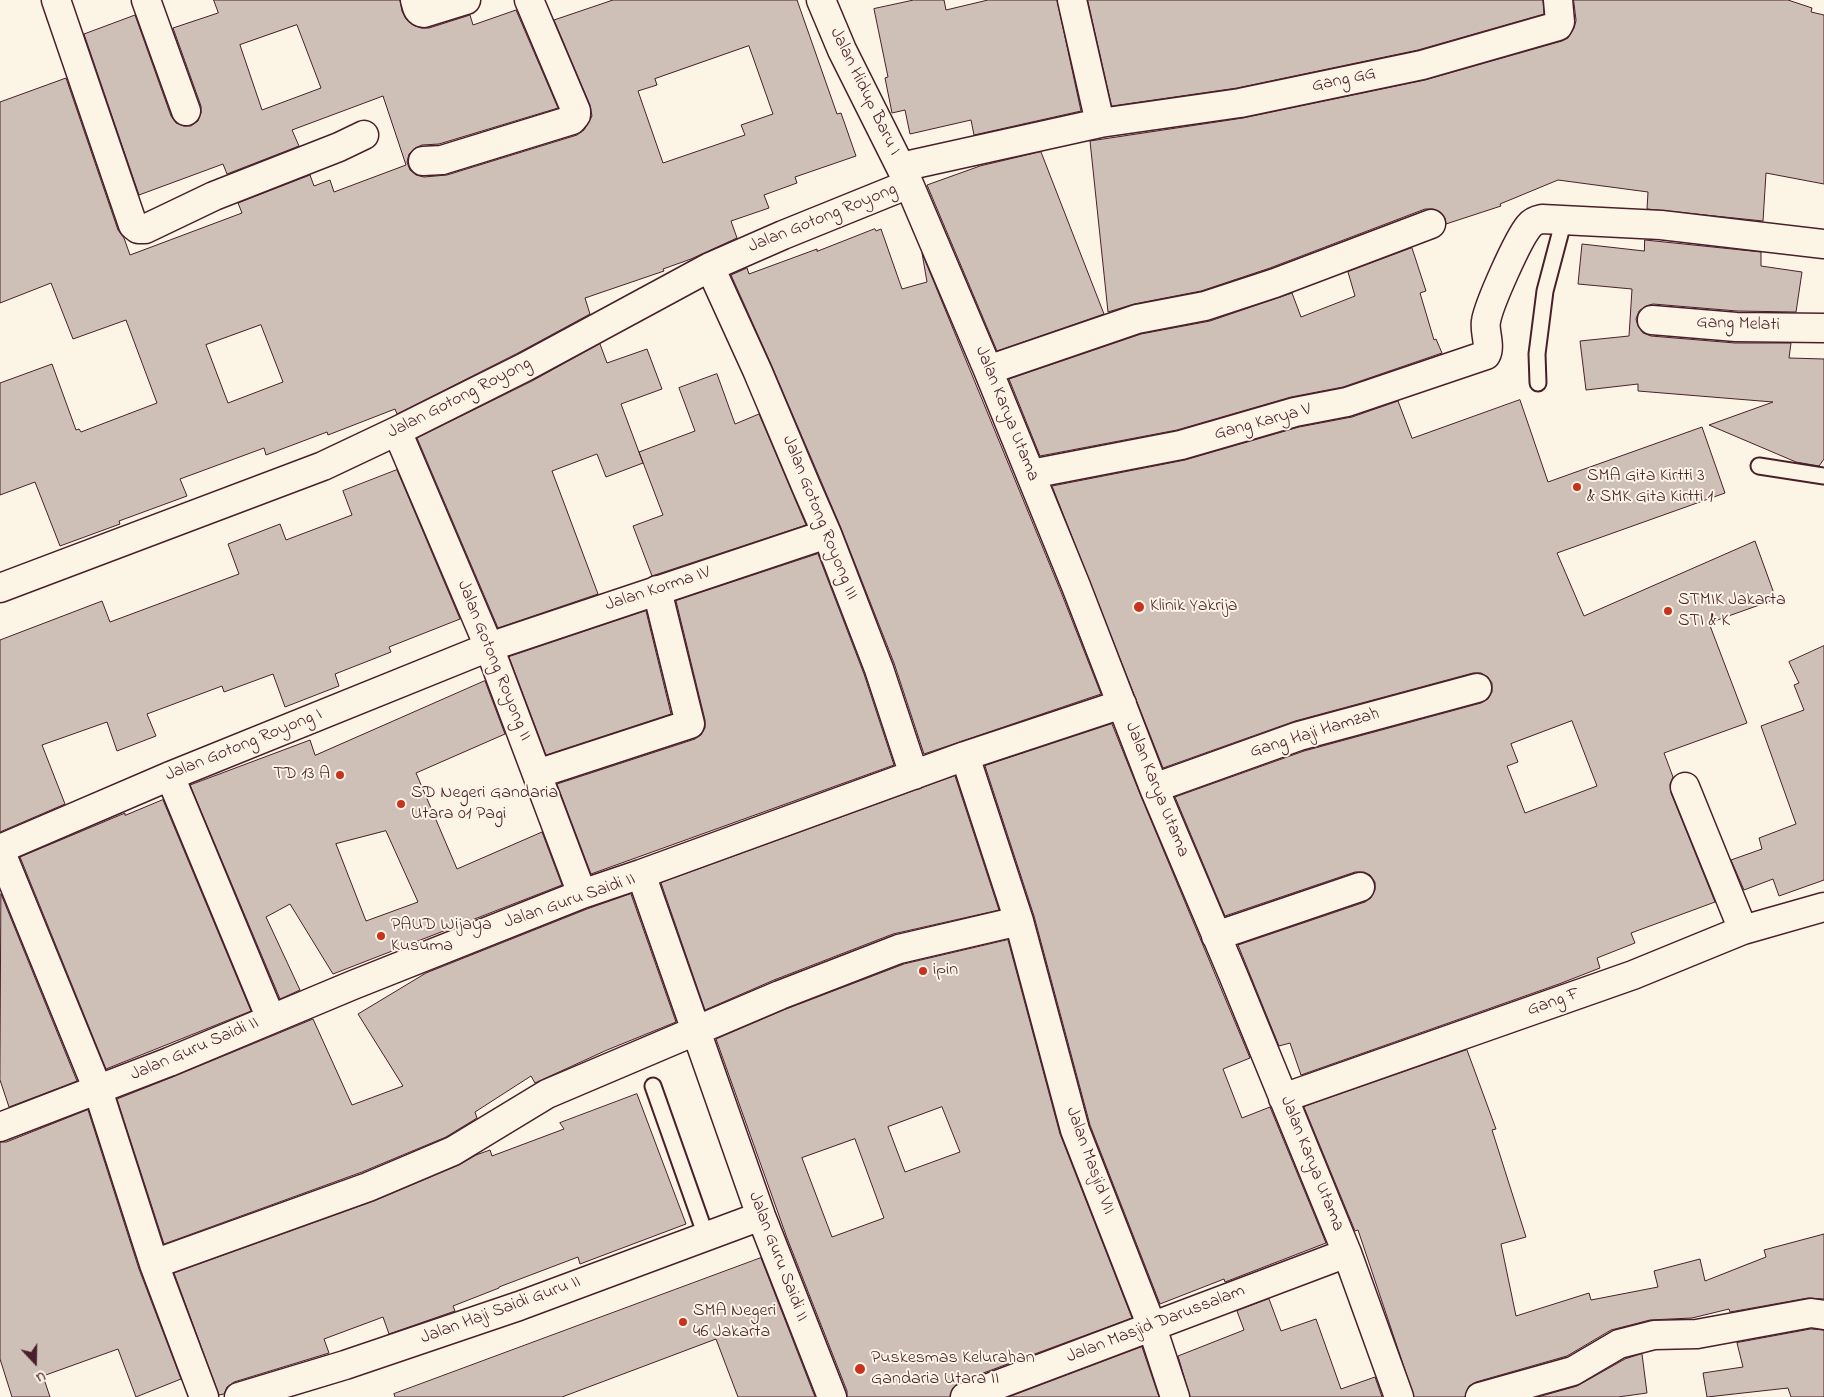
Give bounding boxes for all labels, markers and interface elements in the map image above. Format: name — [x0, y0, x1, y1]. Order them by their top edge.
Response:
street label: Jalan Hidup Baru I — [824, 25, 904, 159]
street label: Gang GG — [1310, 64, 1378, 98]
street label: Jalan Gotong Royong — [746, 179, 900, 259]
street label: Gang Melati — [1696, 313, 1780, 337]
street label: Jalan Karya Utama — [969, 343, 1043, 485]
street label: Jalan Gotong Royong — [385, 353, 535, 445]
street label: Gang Karya V — [1212, 400, 1314, 446]
street label: Jalan Gotong Royong III — [776, 433, 862, 603]
place label: SMA Gita Kirtti 3 & SMK Gita Kirtti 1 — [1587, 466, 1713, 508]
marker: SMA Gita Kirtti 3 & SMK Gita Kirtti 1 — [1571, 481, 1583, 493]
street label: Jalan Korma IV — [603, 563, 713, 617]
street label: Jalan Gotong Royong II — [451, 578, 535, 744]
place label: STMIK Jakarta STI & K — [1678, 590, 1786, 632]
place label: Klinik Yakrija — [1150, 596, 1237, 618]
marker: Klinik Yakrija — [1132, 600, 1146, 614]
marker: STMIK Jakarta STI & K — [1662, 605, 1674, 617]
street label: Gang Haji Hamzah — [1248, 704, 1382, 764]
street label: Jalan Gotong Royong I — [162, 705, 326, 787]
street label: Jalan Karya Utama — [1119, 719, 1193, 861]
place label: TD 13 A — [273, 764, 330, 786]
marker: TD 13 A — [334, 769, 346, 781]
place label: SD Negeri Gandaria Utara 01 Pagi — [411, 783, 558, 826]
marker: SD Negeri Gandaria Utara 01 Pagi — [395, 798, 407, 810]
street label: Jalan Guru Saidi II — [502, 869, 638, 935]
place label: PAUD Wijaya Kusuma — [391, 915, 492, 958]
marker: PAUD Wijaya Kusuma — [375, 930, 387, 942]
place label: ipin — [933, 960, 958, 982]
marker: ipin — [917, 965, 929, 977]
street label: Gang F — [1525, 984, 1583, 1022]
street label: Jalan Guru Saidi II — [128, 1013, 262, 1087]
street label: Jalan Karya Utama — [1274, 1093, 1348, 1235]
street label: Jalan Masjid VII — [1060, 1104, 1118, 1218]
street label: Jalan Guru Saidi II — [742, 1189, 812, 1325]
street label: Jalan Haji Saidi Guru II — [418, 1272, 584, 1350]
street label: Jalan Masjid Darussalam — [1064, 1281, 1248, 1369]
place label: SMA Negeri 46 Jakarta — [693, 1301, 776, 1344]
marker: SMA Negeri 46 Jakarta — [677, 1316, 689, 1328]
north arrow — [10, 1337, 60, 1387]
place label: Puskesmas Kelurahan Gandaria Utara II — [871, 1348, 1035, 1390]
marker: Puskesmas Kelurahan Gandaria Utara II — [853, 1362, 867, 1376]
text: U — [33, 1365, 48, 1388]

